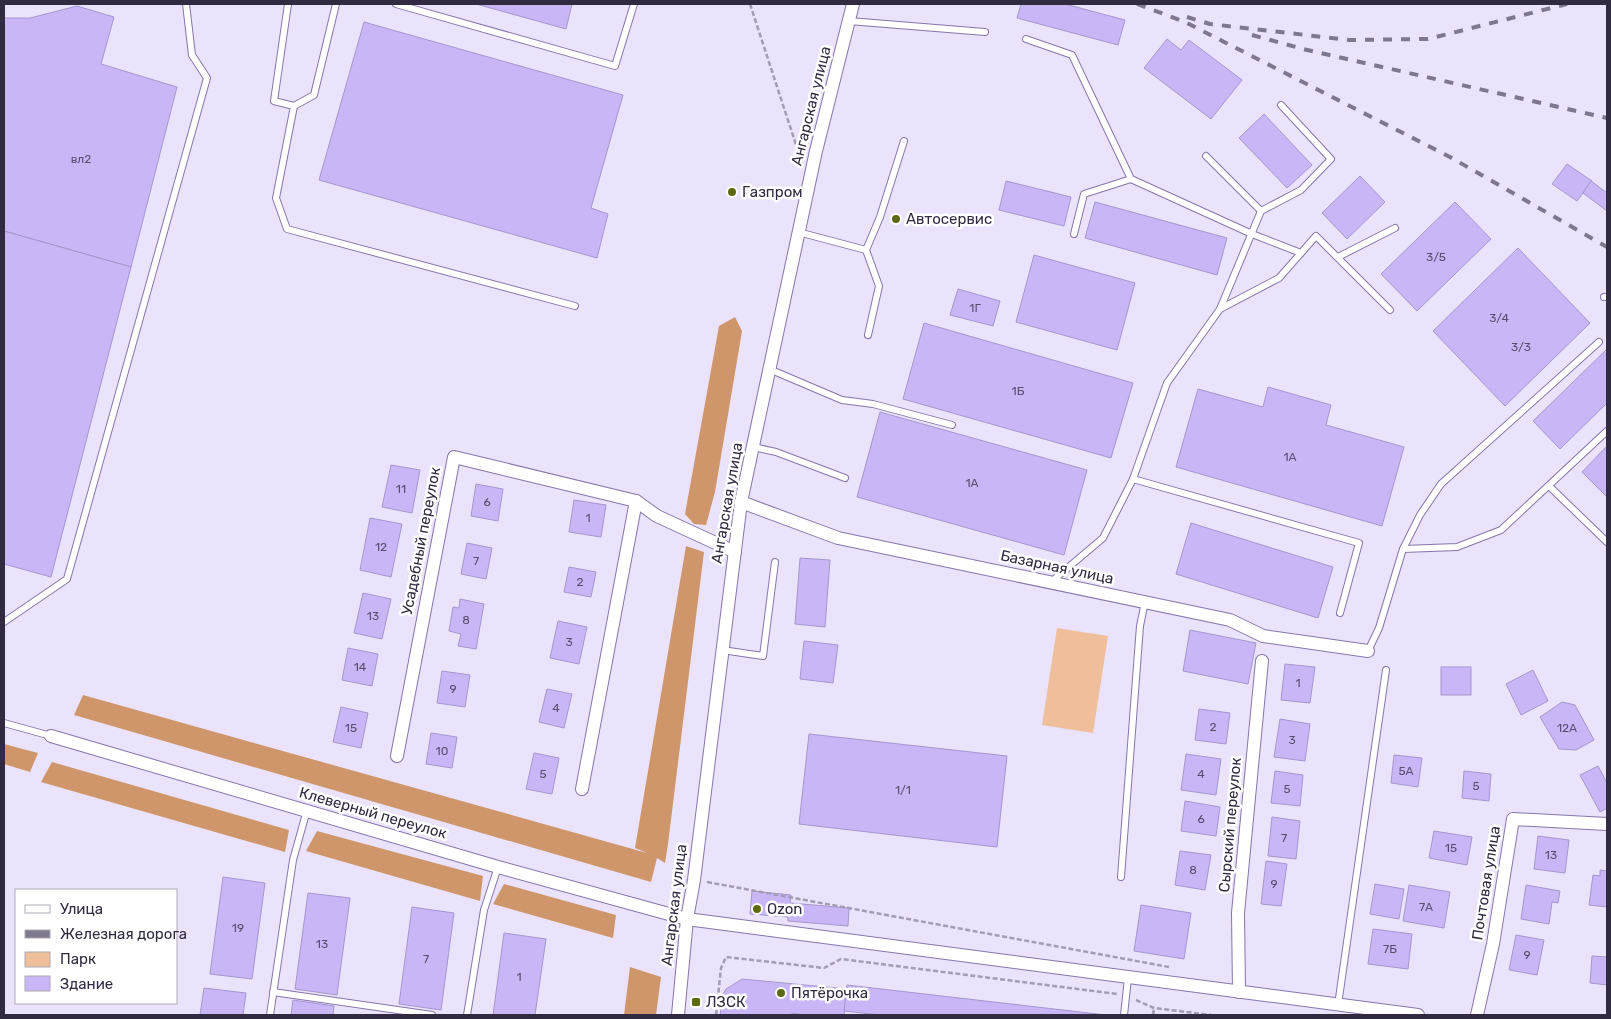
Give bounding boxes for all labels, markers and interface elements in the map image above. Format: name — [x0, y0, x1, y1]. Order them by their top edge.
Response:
street label: Ангарская улица — [787, 44, 835, 168]
house number: вл2 — [71, 152, 91, 166]
place label: Газпром — [742, 183, 802, 201]
marker: Газпром — [726, 186, 738, 198]
place label: Автосервис — [906, 210, 992, 228]
marker: Автосервис — [890, 213, 902, 225]
house number: 3/5 — [1426, 250, 1446, 264]
house number: 1Г — [969, 301, 981, 315]
house number: 3/4 — [1489, 311, 1509, 325]
house number: 3/3 — [1511, 340, 1531, 354]
house number: 1Б — [1012, 384, 1025, 398]
street label: Ангарская улица — [708, 441, 746, 565]
house number: 1А — [1283, 450, 1297, 464]
street label: Усадебный переулок — [398, 465, 444, 617]
house number: 1А — [965, 476, 979, 490]
house number: 11 — [396, 482, 406, 496]
house number: 6 — [483, 495, 491, 509]
house number: 1 — [585, 511, 591, 525]
house number: 12 — [375, 540, 387, 554]
street label: Базарная улица — [999, 546, 1115, 588]
house number: 7 — [473, 554, 479, 568]
house number: 2 — [576, 575, 584, 589]
house number: 13 — [367, 609, 379, 623]
house number: 8 — [462, 613, 470, 627]
house number: 3 — [565, 635, 573, 649]
house number: 14 — [354, 660, 367, 674]
house number: 1 — [1295, 676, 1301, 690]
house number: 9 — [449, 682, 457, 696]
house number: 4 — [552, 701, 560, 715]
house number: 2 — [1209, 720, 1217, 734]
house number: 15 — [345, 721, 357, 735]
house number: 12А — [1557, 721, 1577, 735]
house number: 3 — [1288, 733, 1296, 747]
house number: 10 — [436, 744, 448, 758]
street label: Сырский переулок — [1215, 757, 1245, 893]
house number: 5А — [1398, 764, 1414, 778]
house number: 5 — [539, 767, 547, 781]
house number: 4 — [1197, 767, 1205, 781]
house number: 5 — [1472, 779, 1480, 793]
house number: 5 — [1283, 782, 1291, 796]
street label: Клеверный переулок — [297, 783, 449, 843]
house number: 1/1 — [895, 783, 911, 797]
house number: 6 — [1197, 812, 1205, 826]
street label: Почтовая улица — [1468, 825, 1504, 941]
house number: 7 — [1281, 831, 1287, 845]
house number: 15 — [1445, 841, 1457, 855]
street label: Ангарская улица — [658, 843, 690, 967]
house number: 13 — [1545, 848, 1557, 862]
house number: 8 — [1189, 863, 1197, 877]
house number: 9 — [1270, 877, 1278, 891]
legend — [15, 889, 178, 1004]
text: Улица — [60, 900, 103, 918]
place label: Ozon — [767, 900, 802, 918]
house number: 7А — [1419, 900, 1433, 914]
marker: Ozon — [751, 903, 763, 915]
house number: 19 — [232, 921, 244, 935]
text: Железная дорога — [60, 925, 187, 943]
house number: 13 — [316, 937, 328, 951]
house number: 7Б — [1383, 942, 1397, 956]
house number: 9 — [1523, 948, 1531, 962]
text: Парк — [60, 950, 96, 968]
house number: 7 — [423, 952, 429, 966]
house number: 1 — [516, 970, 522, 984]
text: Здание — [60, 975, 113, 993]
place label: Пятёрочка — [791, 984, 868, 1002]
marker: Пятёрочка — [775, 987, 787, 999]
place label: ЛЗСК — [706, 993, 746, 1011]
marker: ЛЗСК — [690, 996, 702, 1008]

